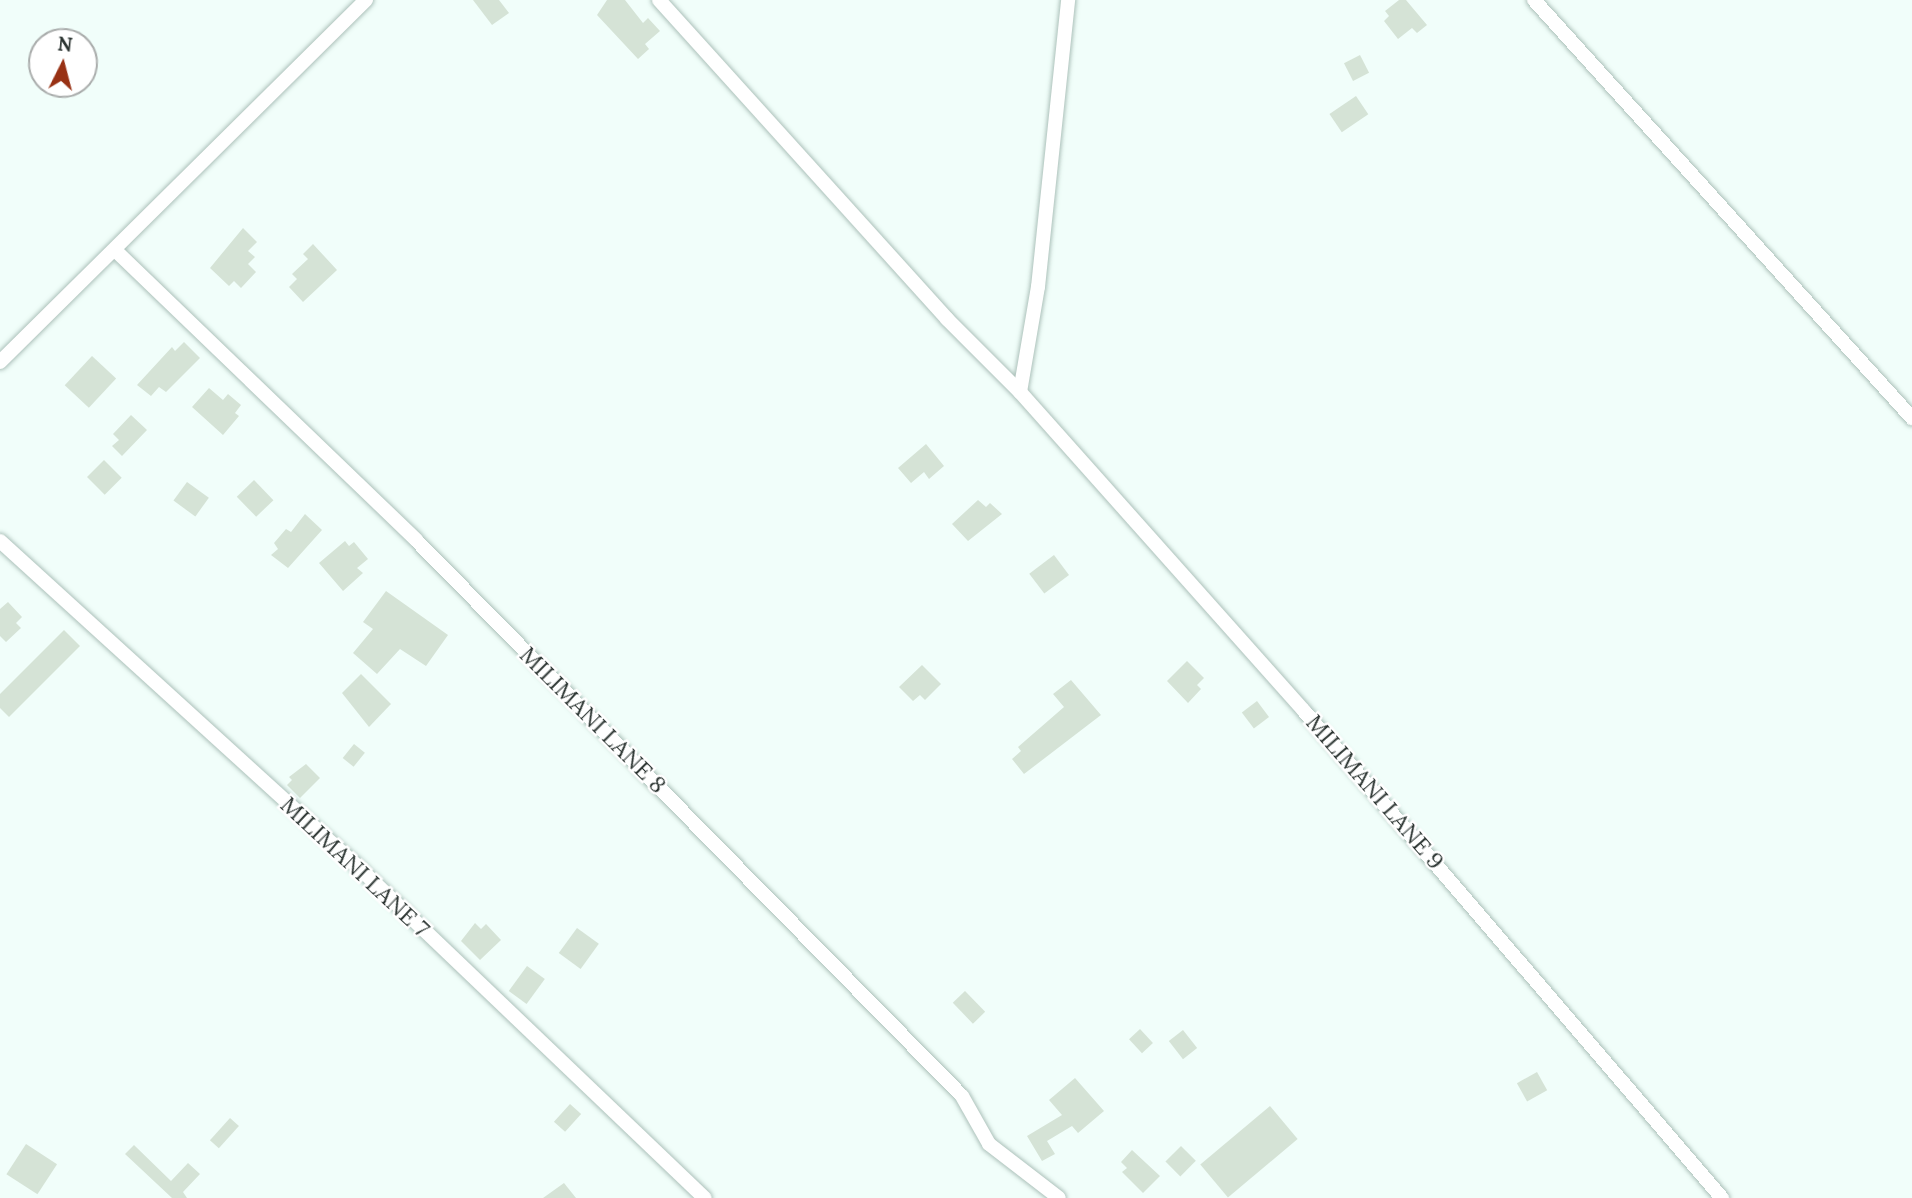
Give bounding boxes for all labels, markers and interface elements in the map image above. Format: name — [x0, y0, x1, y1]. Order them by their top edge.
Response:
north arrow — [28, 28, 98, 98]
text: N — [56, 31, 74, 57]
street label: MILIMANI LANE 8 — [514, 641, 672, 799]
street label: MILIMANI LANE 9 — [1300, 709, 1450, 875]
street label: MILIMANI LANE 7 — [275, 791, 435, 943]

